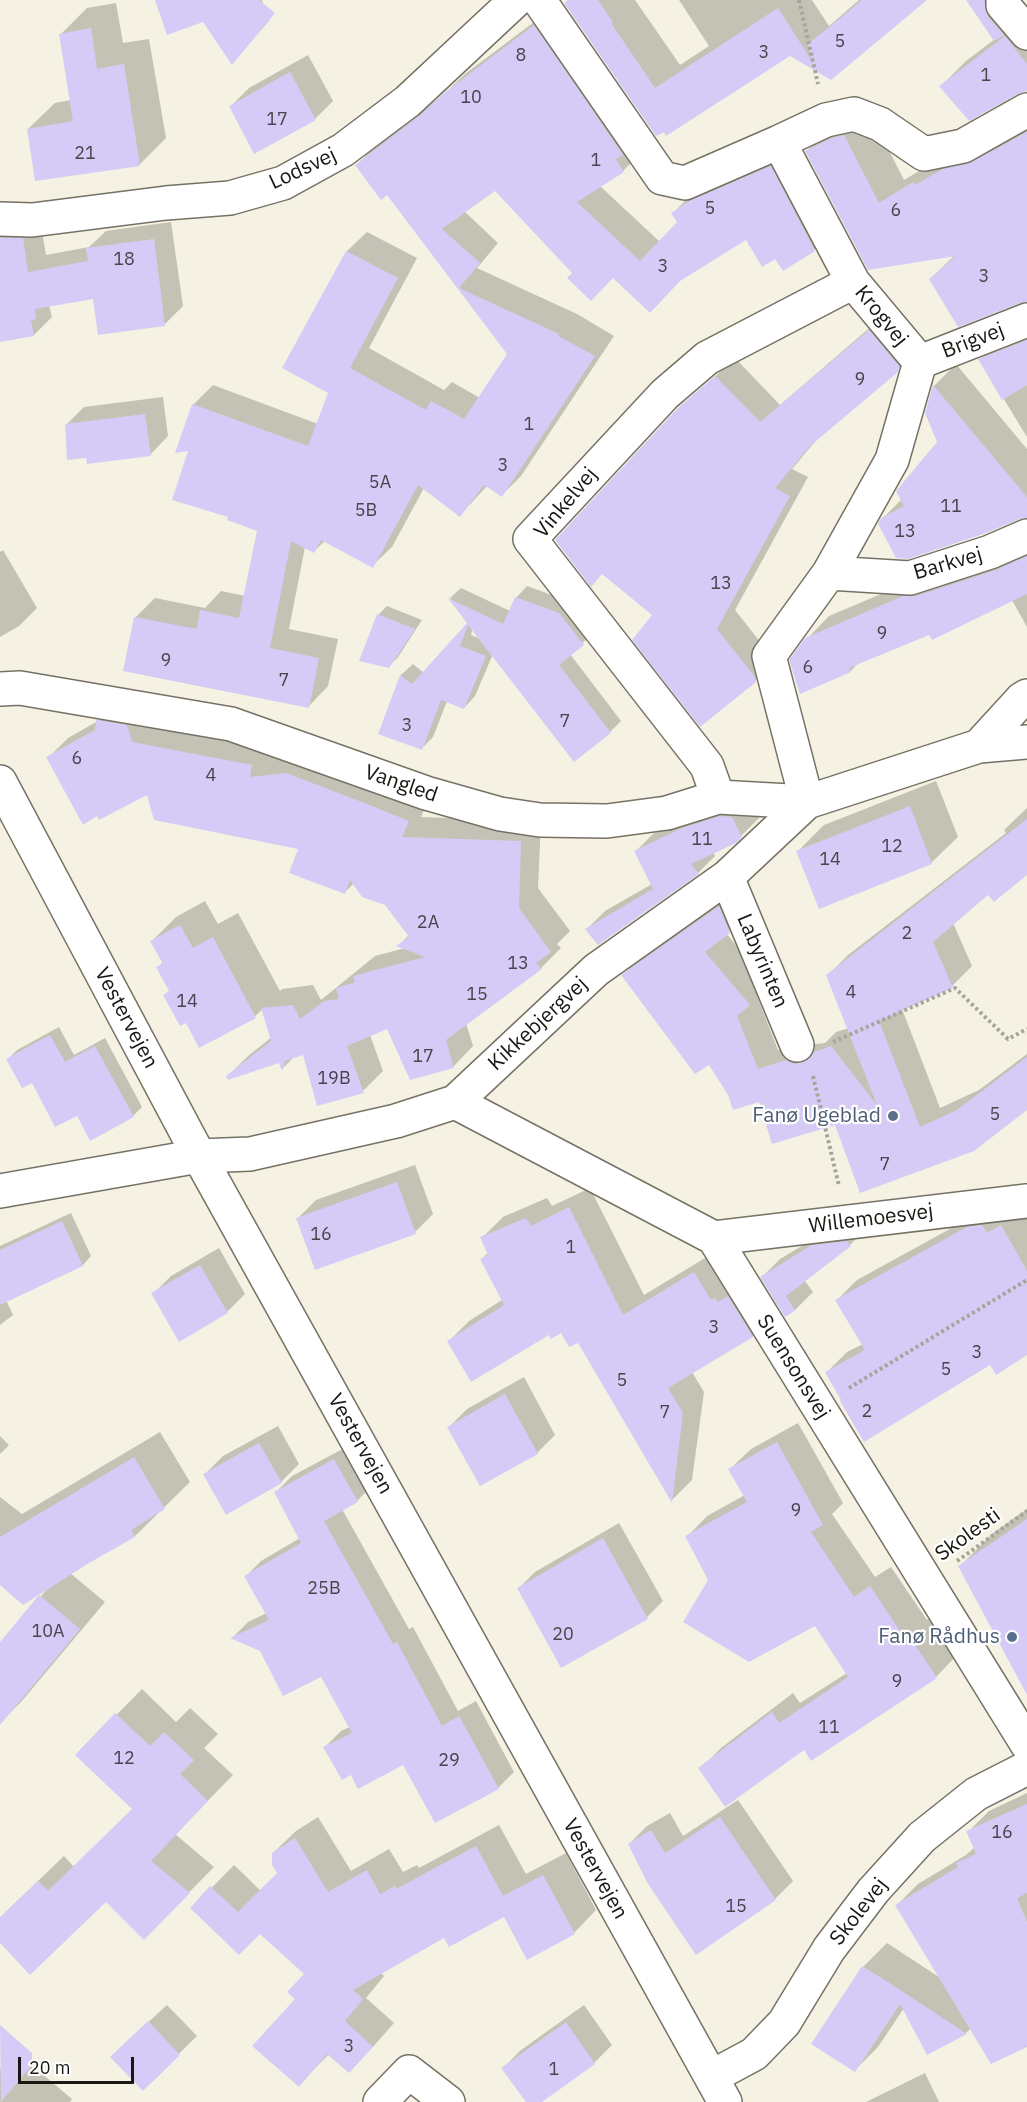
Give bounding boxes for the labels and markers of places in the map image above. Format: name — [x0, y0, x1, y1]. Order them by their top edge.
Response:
place label: Fanø Ugeblad — [752, 1103, 881, 1129]
marker: Fanø Ugeblad — [886, 1109, 900, 1123]
place label: Fanø Rådhus — [878, 1624, 1000, 1650]
marker: Fanø Rådhus — [1005, 1630, 1019, 1644]

